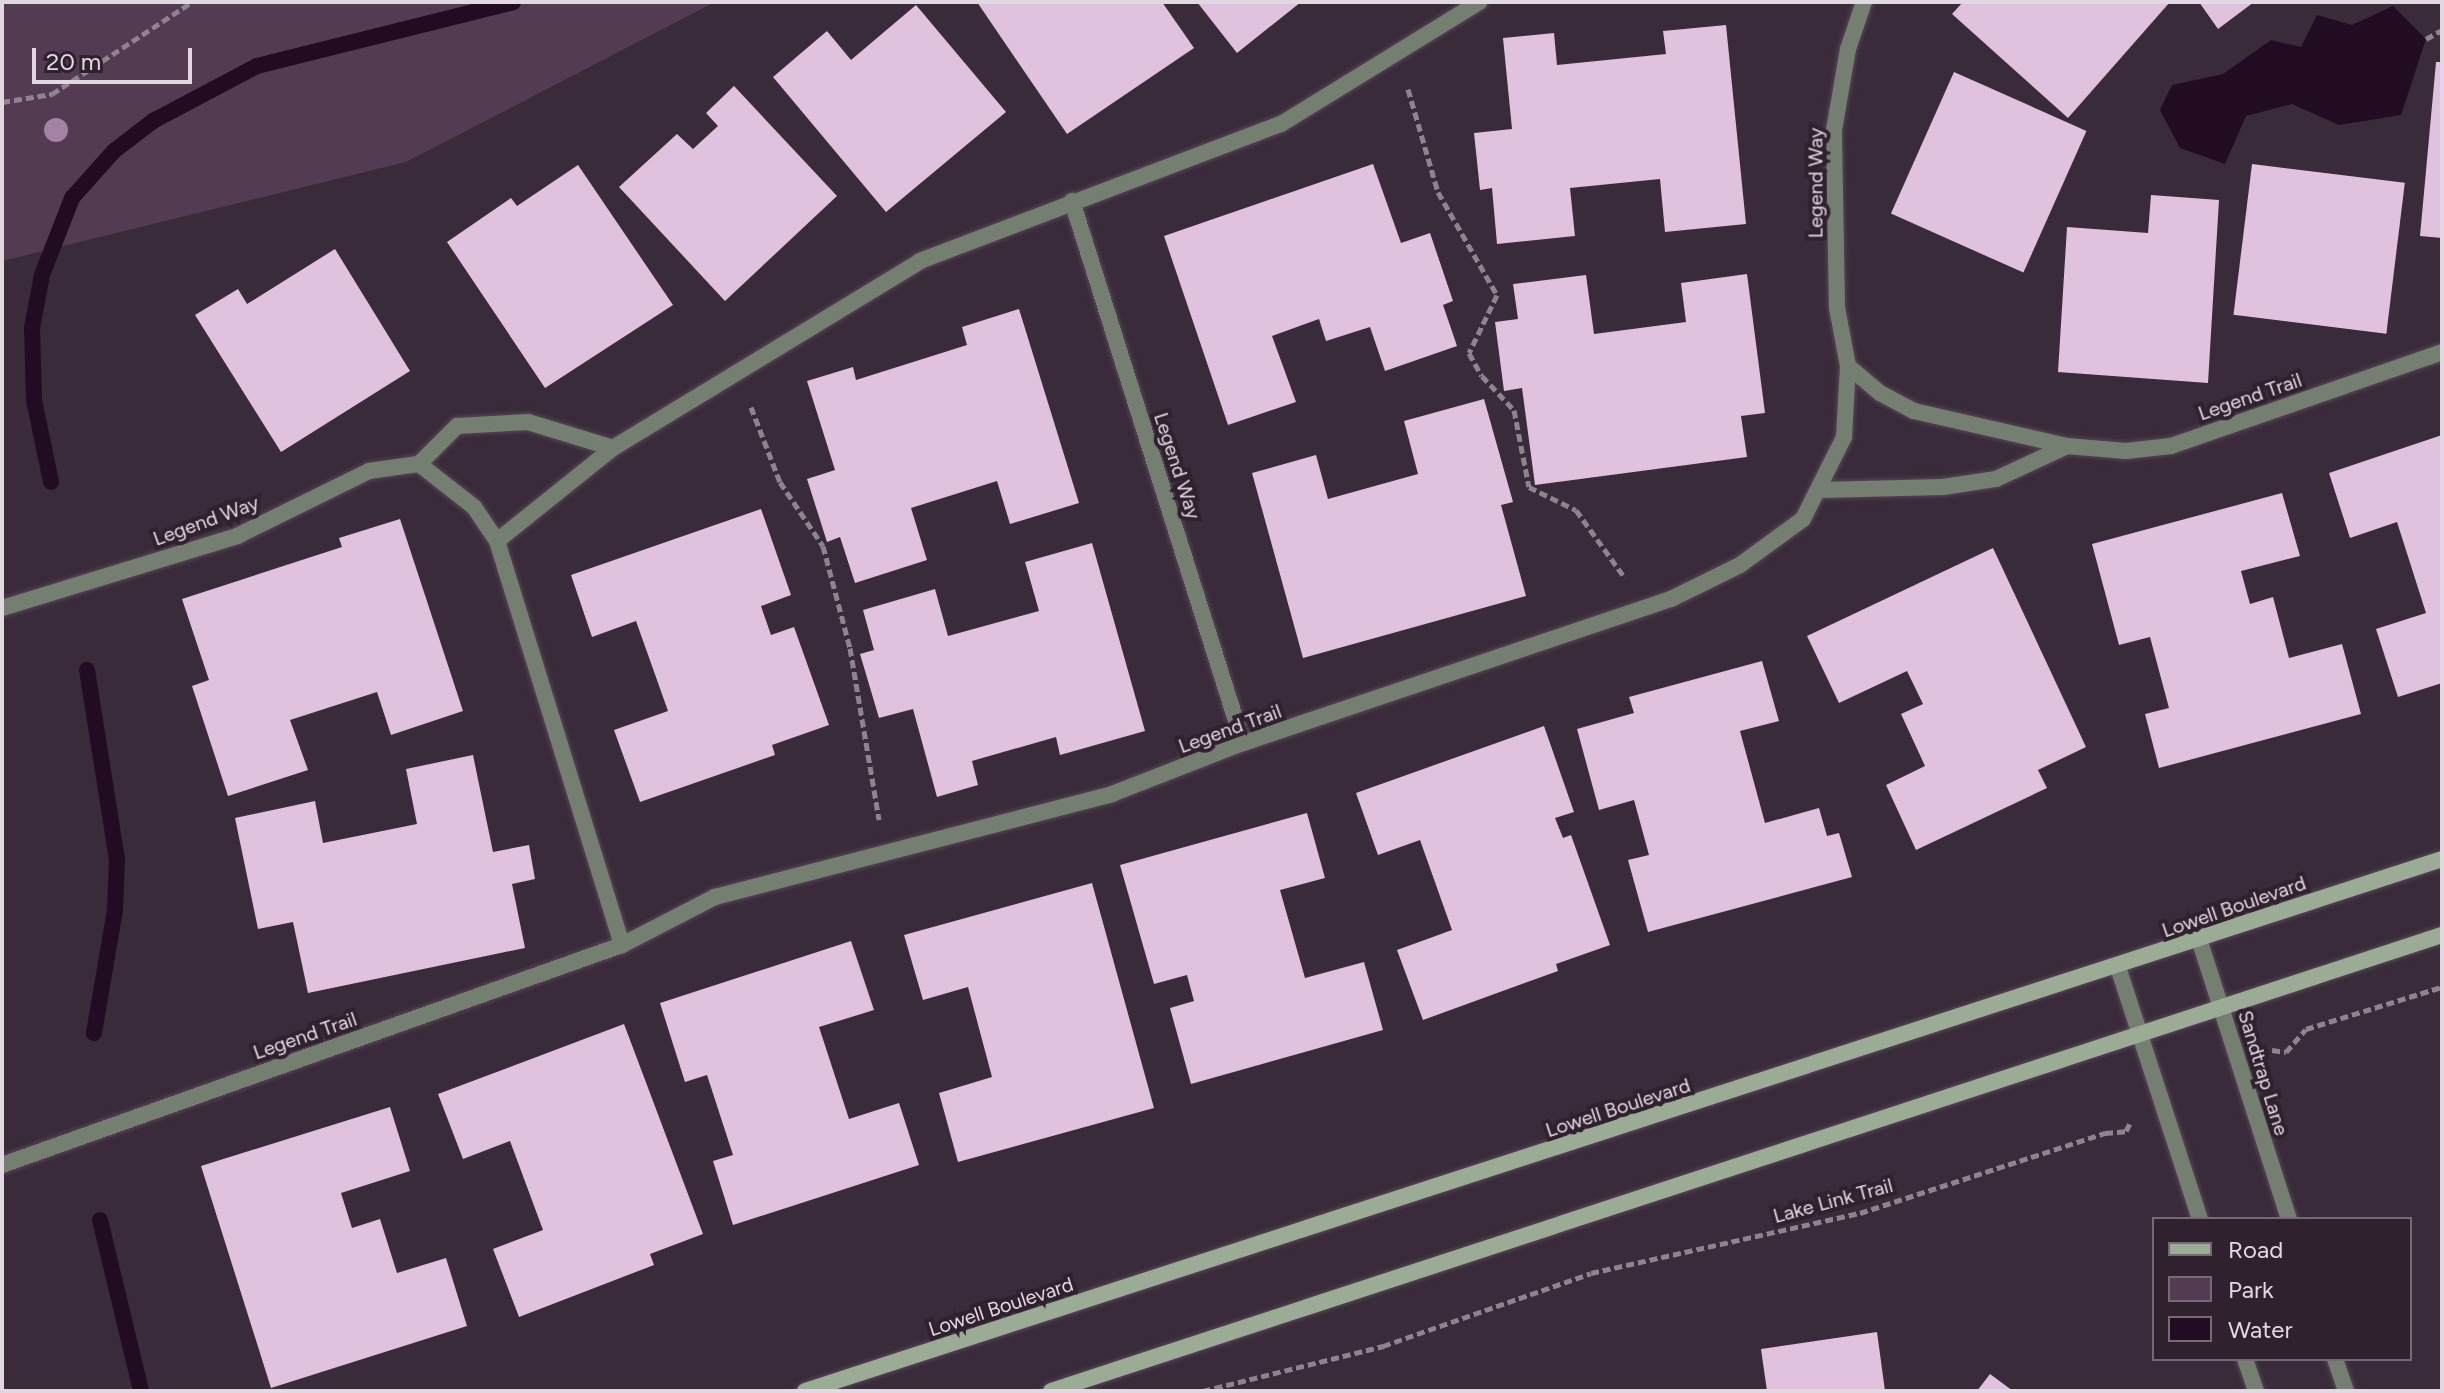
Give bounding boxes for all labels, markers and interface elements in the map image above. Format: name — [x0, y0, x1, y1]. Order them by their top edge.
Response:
scale bar — [36, 32, 196, 82]
text: 20 m — [46, 47, 101, 76]
street label: Legend Way — [1804, 128, 1828, 238]
street label: Legend Trail — [2195, 368, 2305, 426]
street label: Legend Way — [1148, 410, 1206, 522]
street label: Legend Way — [150, 491, 262, 551]
street label: Legend Trail — [1175, 699, 1285, 759]
street label: Lowell Boulevard — [2159, 871, 2309, 943]
street label: Legend Trail — [250, 1007, 360, 1065]
street label: Sandtrap Lane — [2233, 1008, 2293, 1138]
street label: Lowell Boulevard — [1543, 1073, 1693, 1143]
street label: Lake Link Trail — [1771, 1174, 1895, 1228]
legend — [2152, 1217, 2412, 1361]
text: Road — [2228, 1235, 2283, 1264]
street label: Lowell Boulevard — [926, 1272, 1076, 1342]
text: Park — [2228, 1275, 2274, 1304]
text: Water — [2228, 1315, 2293, 1344]

